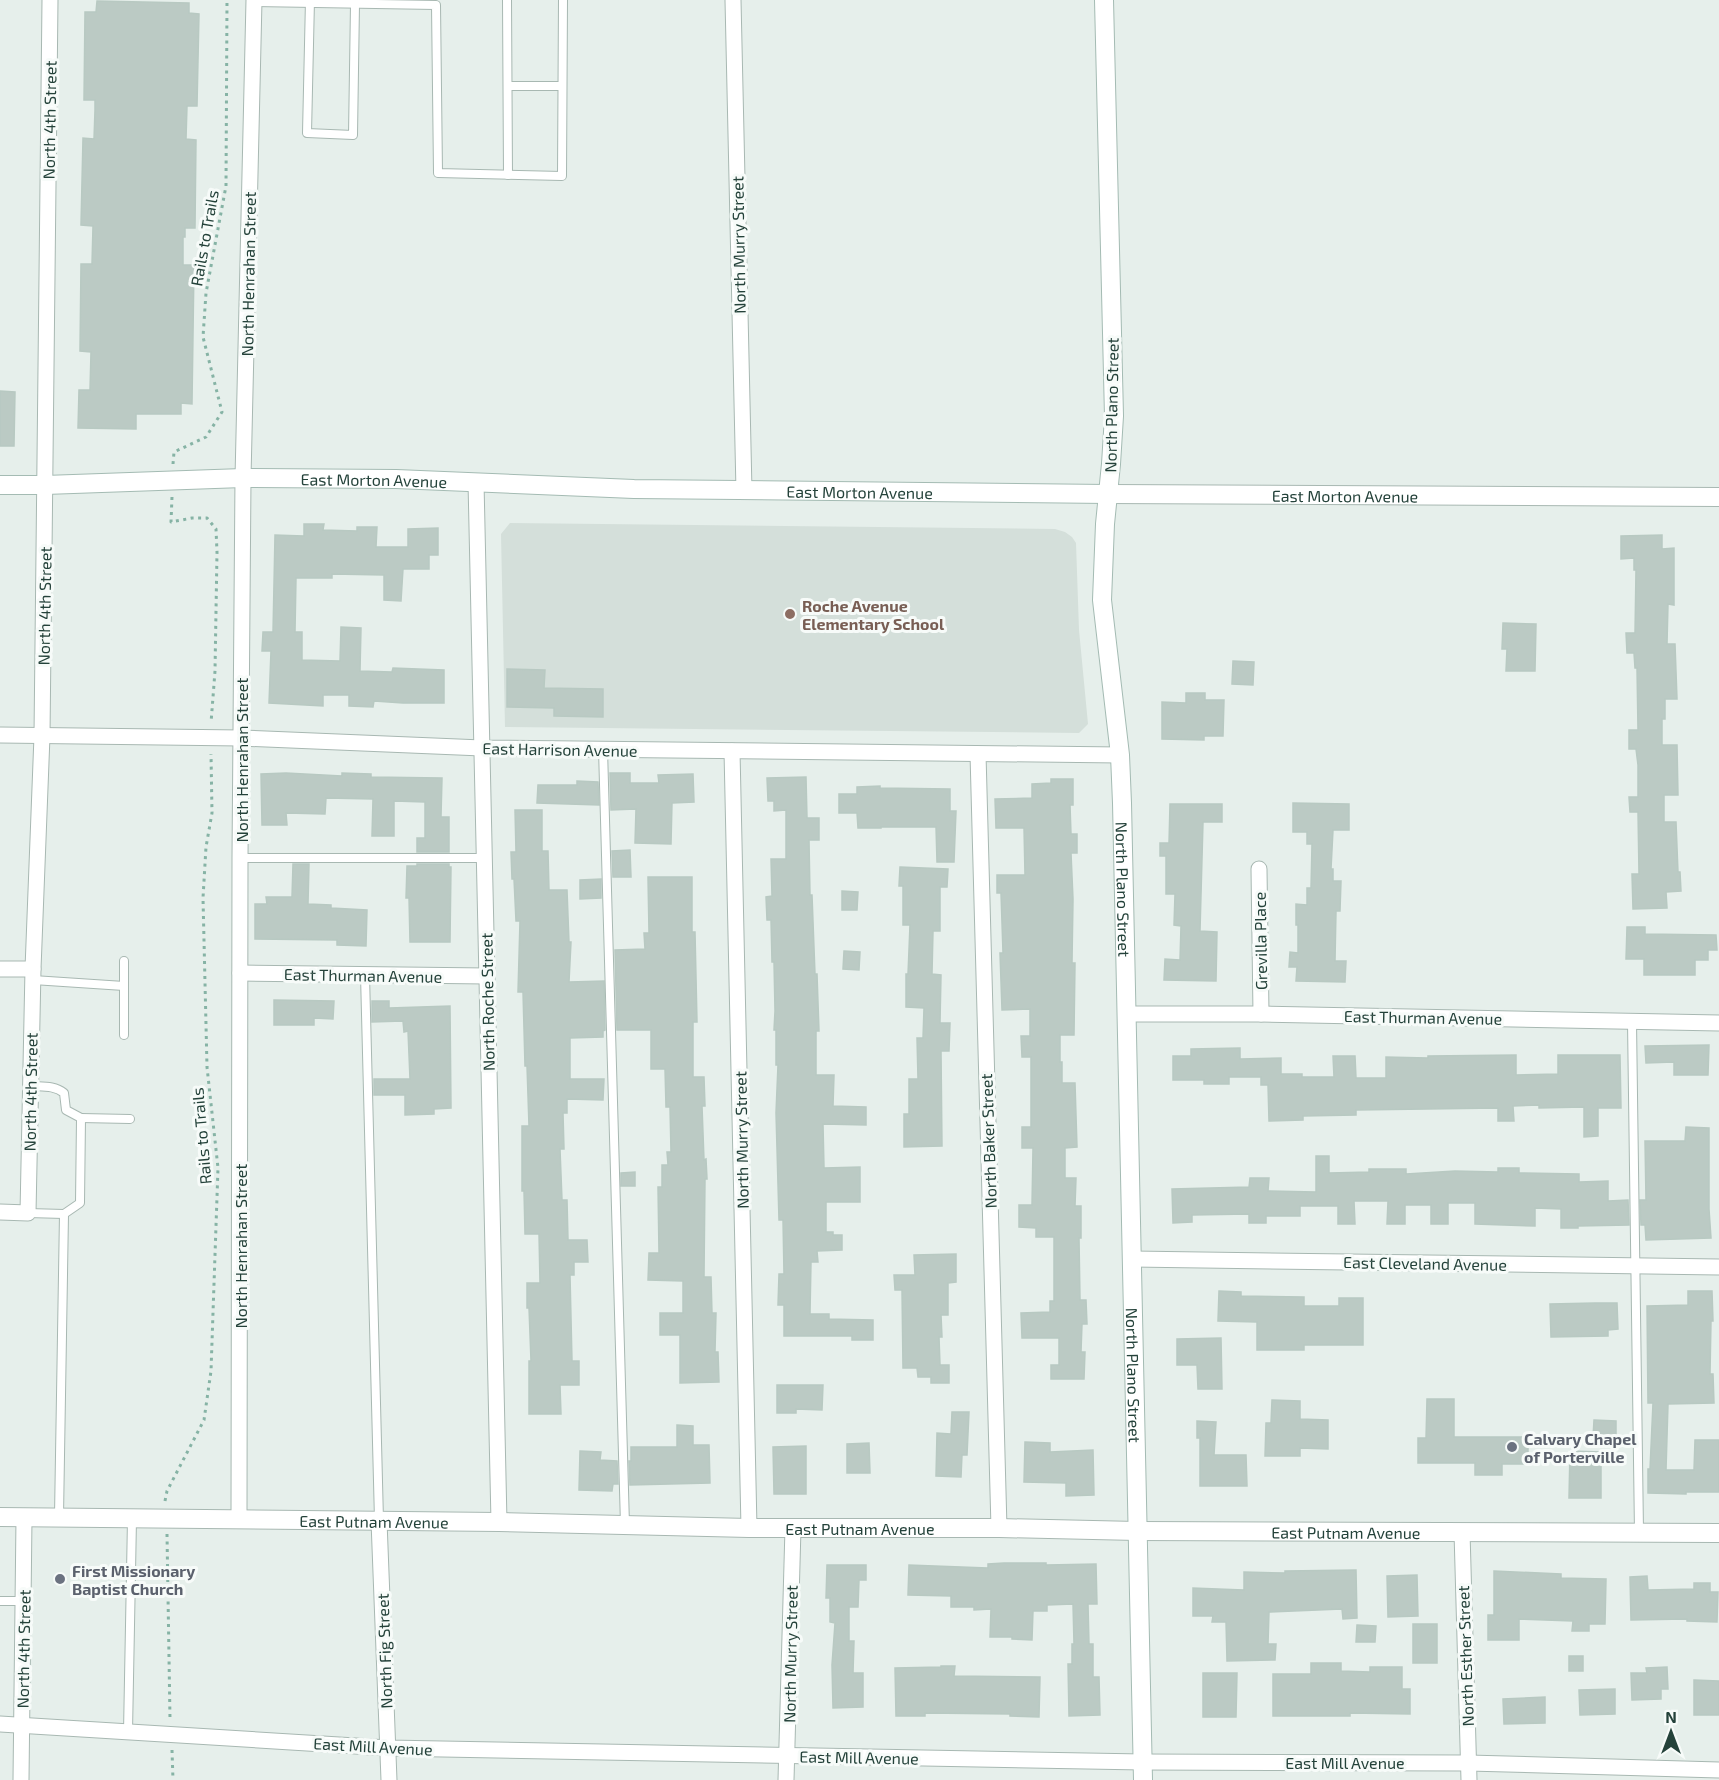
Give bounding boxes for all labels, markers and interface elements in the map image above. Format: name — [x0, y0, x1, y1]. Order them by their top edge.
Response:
street label: North 4th Street — [38, 60, 60, 180]
street label: North Murry Street — [727, 176, 749, 314]
street label: Rails to Trails — [186, 189, 222, 287]
street label: North Henrahan Street — [237, 191, 259, 357]
street label: North Plano Street — [1100, 337, 1122, 473]
street label: East Morton Avenue — [301, 469, 447, 491]
street label: East Morton Avenue — [786, 481, 933, 502]
street label: East Morton Avenue — [1272, 485, 1418, 505]
street label: North 4th Street — [33, 546, 55, 666]
place label: Roche Avenue Elementary School — [802, 596, 945, 634]
marker: Roche Avenue Elementary School — [783, 607, 797, 621]
street label: North Henrahan Street — [232, 678, 251, 842]
street label: East Harrison Avenue — [482, 738, 638, 760]
street label: North Plano Street — [1113, 821, 1135, 957]
street label: Grevilla Place — [1250, 892, 1270, 990]
street label: North Roche Street — [476, 933, 498, 1071]
street label: East Thurman Avenue — [284, 964, 442, 986]
street label: East Thurman Avenue — [1344, 1006, 1502, 1028]
street label: North 4th Street — [19, 1032, 41, 1152]
street label: North Murry Street — [730, 1071, 752, 1209]
street label: North Baker Street — [976, 1073, 1000, 1209]
street label: Rails to Trails — [187, 1087, 215, 1185]
street label: North Henrahan Street — [231, 1164, 250, 1328]
street label: East Cleveland Avenue — [1343, 1252, 1507, 1274]
street label: North Plano Street — [1123, 1307, 1145, 1443]
place label: Calvary Chapel of Porterville — [1524, 1429, 1637, 1466]
marker: Calvary Chapel of Porterville — [1505, 1440, 1519, 1454]
street label: East Putnam Avenue — [299, 1511, 449, 1531]
street label: East Putnam Avenue — [785, 1519, 935, 1538]
street label: East Putnam Avenue — [1271, 1522, 1421, 1541]
place label: First Missionary Baptist Church — [72, 1561, 195, 1598]
marker: First Missionary Baptist Church — [53, 1572, 67, 1586]
street label: North Murry Street — [779, 1585, 801, 1723]
street label: North Esther Street — [1453, 1585, 1477, 1727]
street label: North 4th Street — [12, 1589, 34, 1709]
street label: North Fig Street — [372, 1593, 396, 1709]
north arrow — [1641, 1702, 1701, 1762]
text: N — [1665, 1707, 1677, 1726]
street label: East Mill Avenue — [313, 1733, 433, 1759]
street label: East Mill Avenue — [799, 1746, 919, 1768]
street label: East Mill Avenue — [1285, 1753, 1405, 1772]

